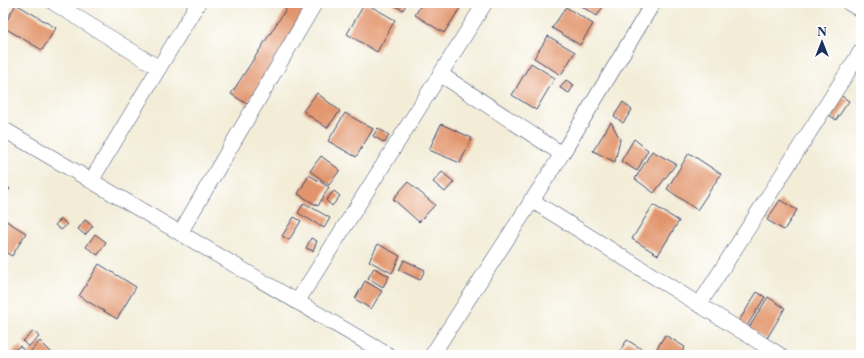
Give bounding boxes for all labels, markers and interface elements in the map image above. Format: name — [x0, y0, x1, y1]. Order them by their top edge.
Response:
north arrow — [802, 22, 842, 62]
text: N — [817, 25, 827, 39]

